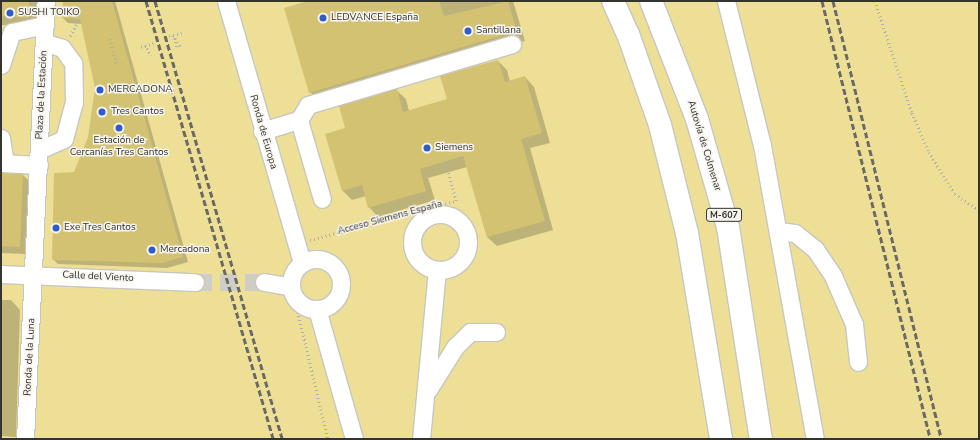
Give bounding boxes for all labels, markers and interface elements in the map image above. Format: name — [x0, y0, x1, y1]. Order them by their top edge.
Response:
place label: SUSHI TOIKO — [18, 7, 80, 19]
marker: SUSHI TOIKO — [5, 8, 15, 18]
place label: LEDVANCE España — [331, 12, 418, 24]
marker: LEDVANCE España — [318, 13, 328, 23]
place label: Santillana — [476, 25, 521, 37]
marker: Santillana — [463, 26, 473, 36]
street label: Plaza de la Estación — [34, 50, 50, 140]
place label: MERCADONA — [108, 84, 173, 96]
marker: MERCADONA — [95, 85, 105, 95]
street label: Ronda de Europa — [247, 93, 279, 171]
street label: Autovía de Colmenar — [684, 99, 724, 193]
marker: Tres Cantos — [96, 106, 108, 118]
place label: Tres Cantos — [111, 106, 164, 118]
marker: Estación de Cercanías Tres Cantos — [114, 123, 124, 133]
place label: Estación de Cercanías Tres Cantos — [70, 134, 168, 158]
place label: Siemens — [435, 142, 473, 154]
marker: Siemens — [422, 143, 432, 153]
street label: Acceso Siemens España — [336, 198, 444, 238]
road number: M-607 — [706, 208, 742, 222]
place label: Exe Tres Cantos — [64, 222, 136, 234]
marker: Exe Tres Cantos — [51, 223, 61, 233]
place label: Mercadona — [160, 244, 210, 256]
marker: Mercadona — [147, 245, 157, 255]
street label: Calle del Viento — [62, 269, 134, 285]
street label: Ronda de la Luna — [22, 318, 38, 396]

